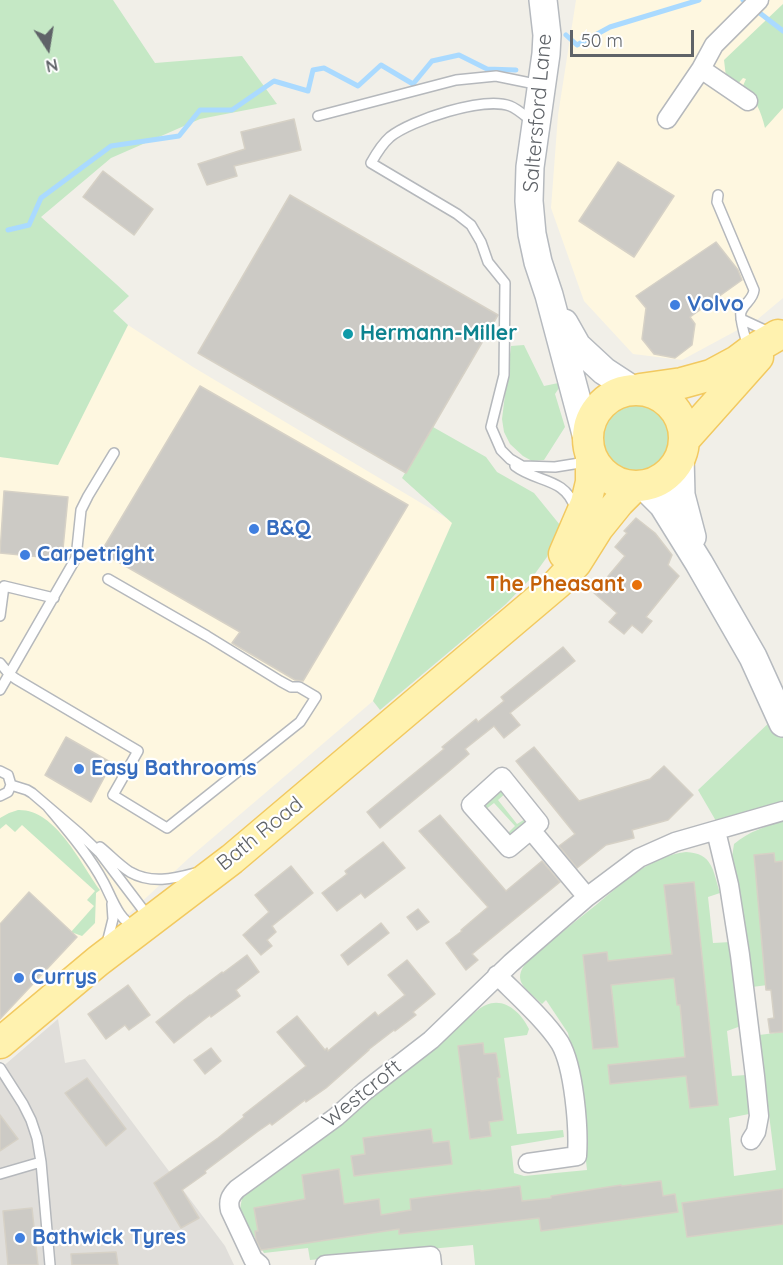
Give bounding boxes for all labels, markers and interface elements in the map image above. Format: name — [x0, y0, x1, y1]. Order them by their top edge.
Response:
north arrow — [18, 18, 78, 78]
scale bar — [573, 18, 698, 56]
text: 50 m — [581, 29, 623, 52]
street label: Saltersford Lane — [518, 32, 558, 194]
text: N — [44, 55, 60, 77]
place label: Volvo — [687, 292, 744, 318]
marker: Volvo — [668, 298, 682, 312]
place label: Hermann-Miller — [360, 321, 517, 347]
marker: Hermann-Miller — [341, 327, 355, 341]
place label: B&Q — [266, 516, 310, 542]
marker: B&Q — [247, 522, 261, 536]
place label: Carpetright — [37, 542, 155, 568]
marker: Carpetright — [18, 548, 32, 562]
place label: The Pheasant — [486, 572, 625, 598]
marker: The Pheasant — [630, 578, 644, 592]
place label: Easy Bathrooms — [91, 756, 257, 782]
marker: Easy Bathrooms — [72, 762, 86, 776]
street label: Bath Road — [212, 792, 308, 876]
place label: Currys — [31, 965, 97, 991]
marker: Currys — [12, 971, 26, 985]
street label: Westcroft — [317, 1054, 407, 1134]
place label: Bathwick Tyres — [32, 1225, 186, 1251]
marker: Bathwick Tyres — [13, 1231, 27, 1245]

